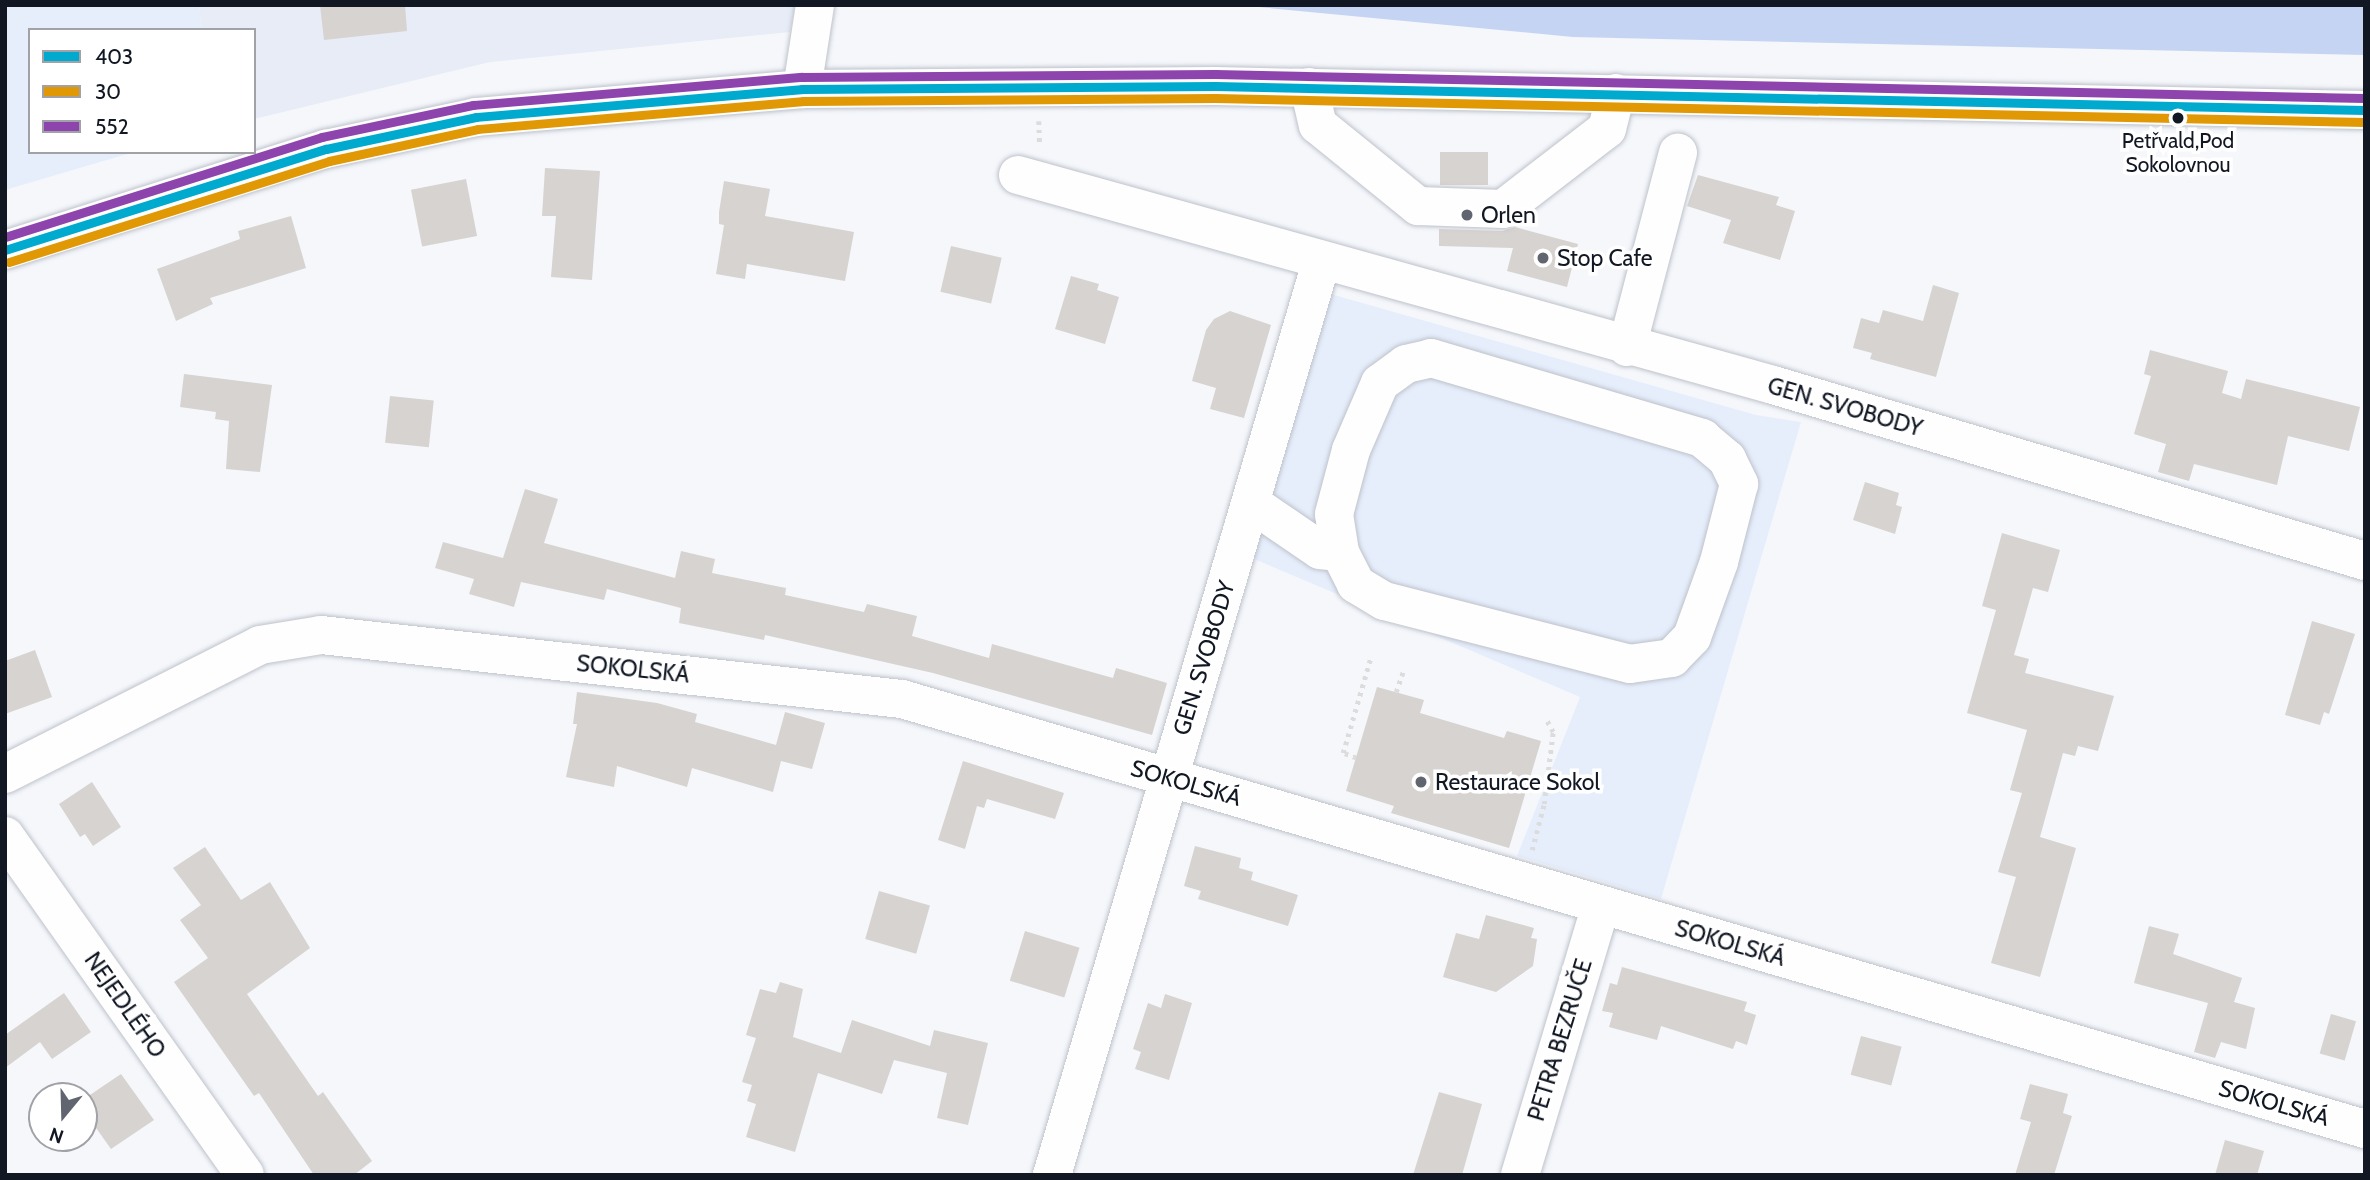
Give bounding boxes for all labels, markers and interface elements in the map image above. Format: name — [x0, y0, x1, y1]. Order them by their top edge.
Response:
legend — [28, 28, 256, 154]
text: 403 — [95, 44, 133, 69]
text: 30 — [95, 79, 121, 104]
marker: Petřvald,Pod Sokolovnou — [2171, 111, 2185, 125]
text: 552 — [95, 114, 129, 139]
place label: Petřvald,Pod Sokolovnou — [2122, 128, 2234, 178]
place label: Orlen — [1481, 201, 1536, 229]
marker: Orlen — [1459, 207, 1475, 223]
place label: Stop Cafe — [1557, 244, 1653, 272]
marker: Stop Cafe — [1535, 250, 1551, 266]
street label: GEN. SVOBODY — [1764, 372, 1926, 442]
street label: GEN. SVOBODY — [1167, 578, 1241, 738]
street label: SOKOLSKÁ — [575, 649, 691, 689]
street label: SOKOLSKÁ — [1128, 754, 1244, 812]
place label: Restaurace Sokol — [1435, 768, 1600, 796]
marker: Restaurace Sokol — [1413, 774, 1429, 790]
street label: SOKOLSKÁ — [1672, 914, 1788, 972]
street label: NEJEDLÉHO — [79, 947, 171, 1063]
street label: PETRA BEZRUČE — [1522, 956, 1598, 1124]
street label: SOKOLSKÁ — [2216, 1074, 2332, 1132]
north arrow — [28, 1082, 98, 1152]
text: N — [47, 1122, 67, 1148]

